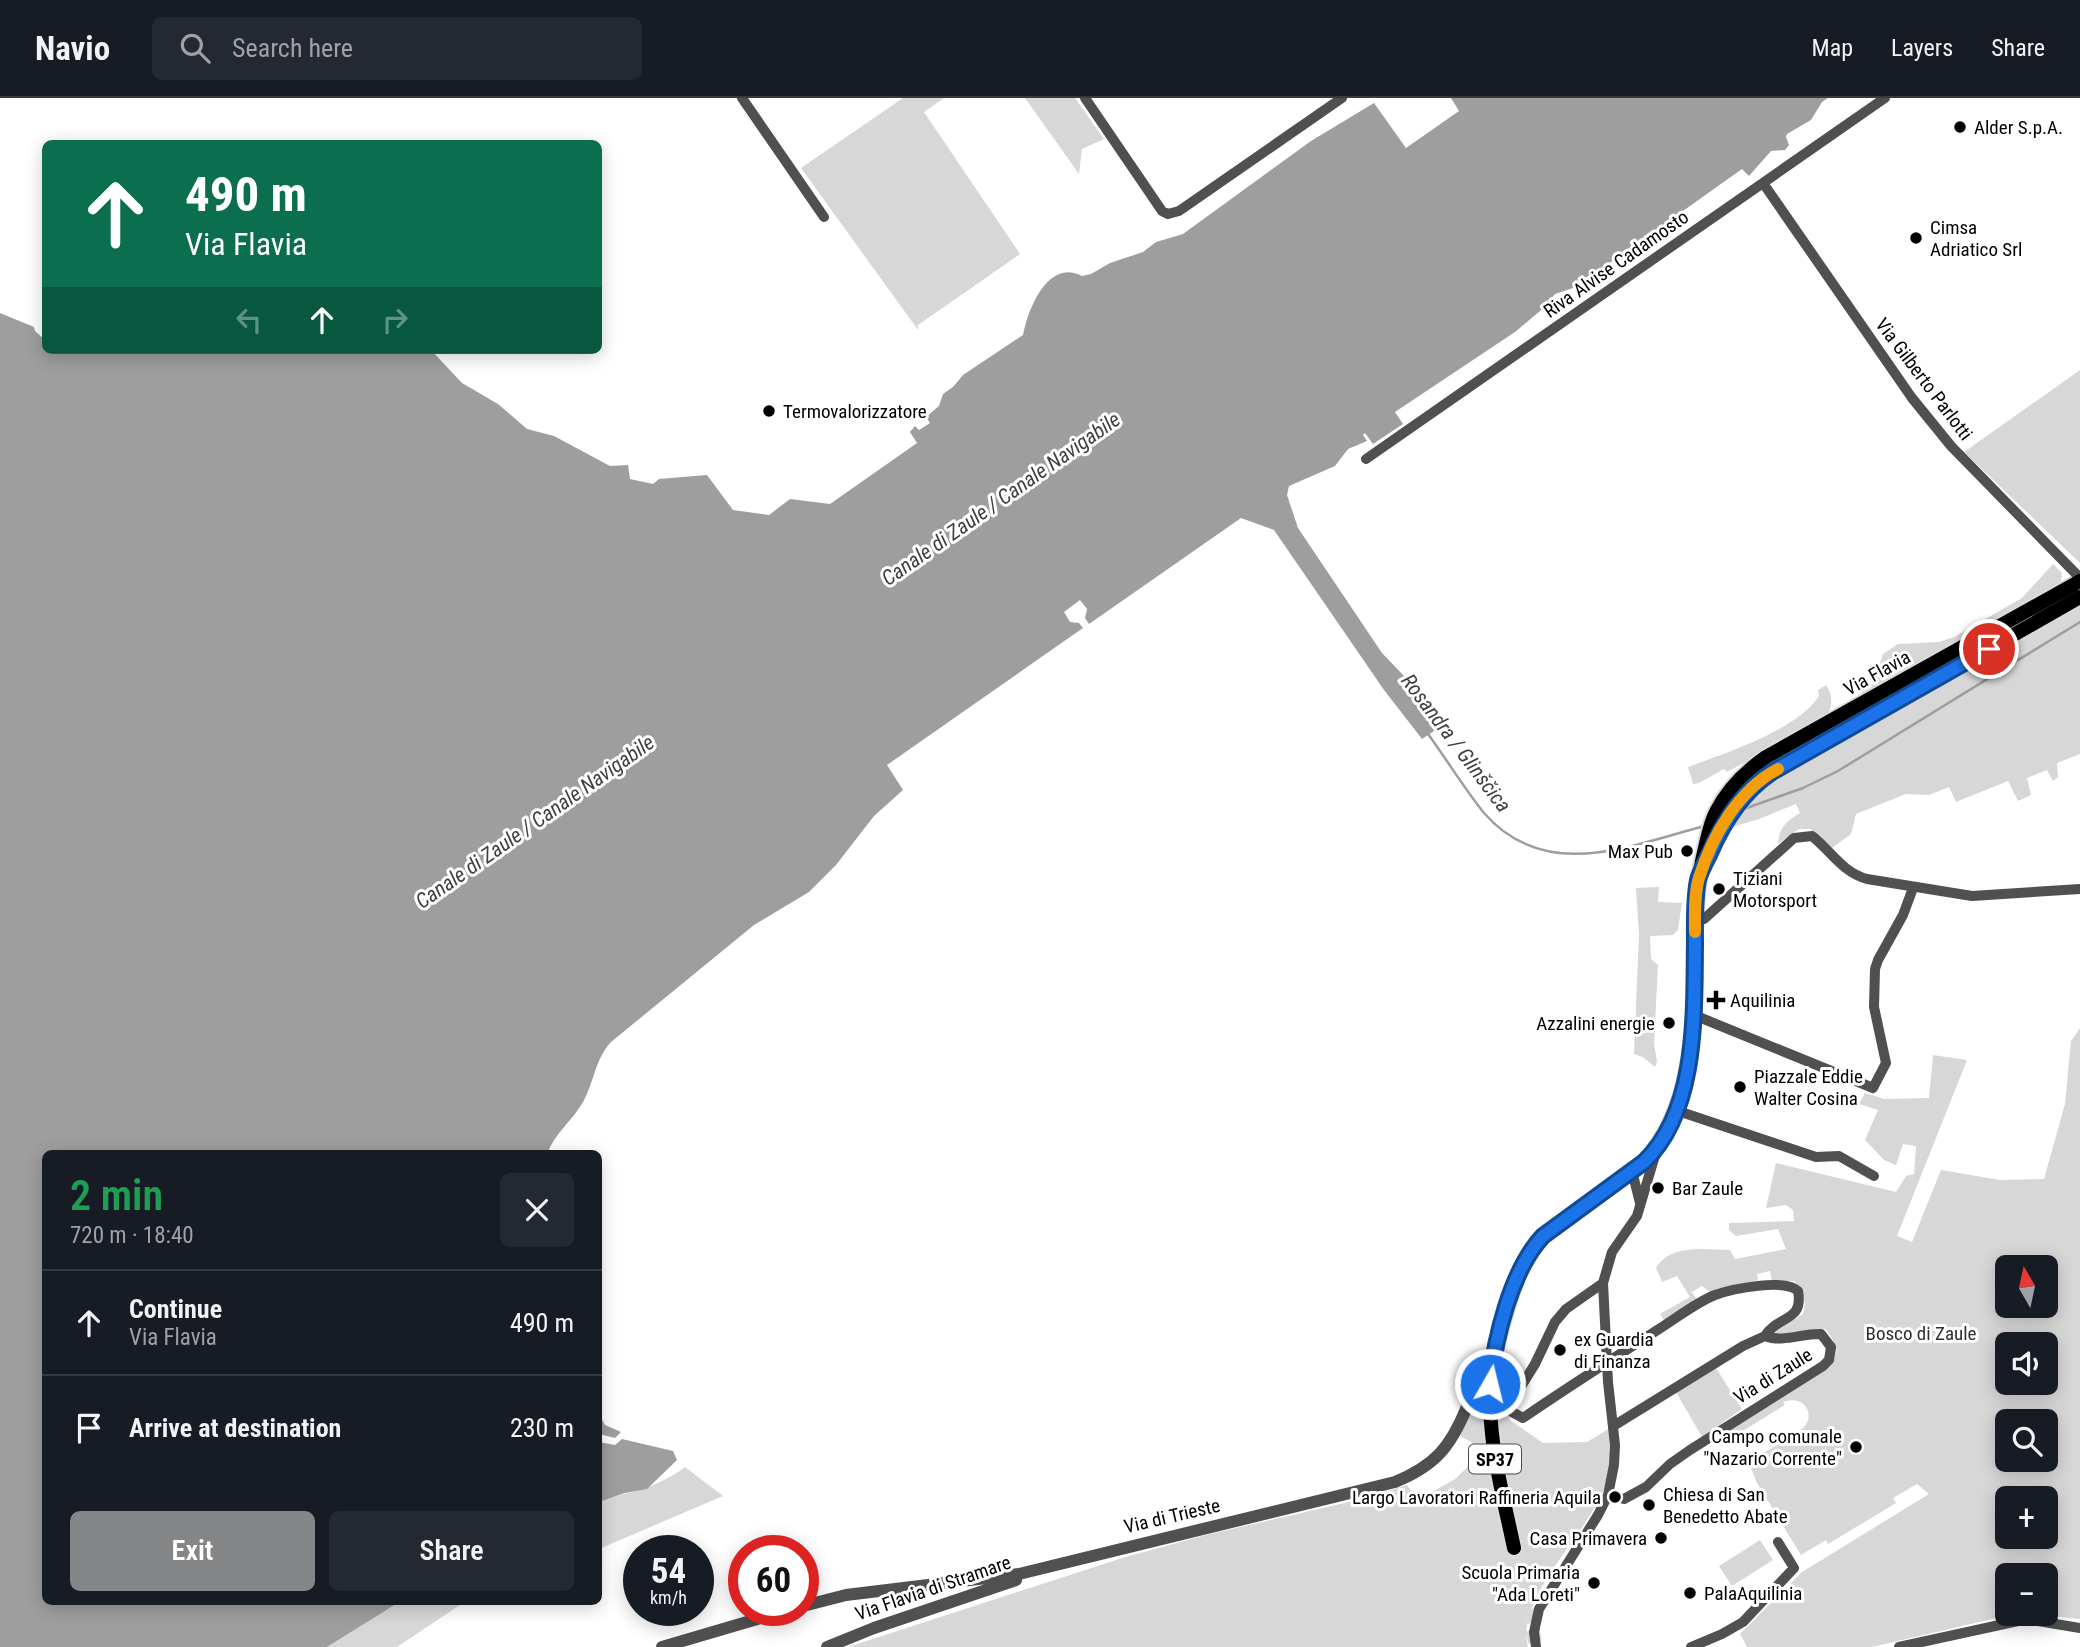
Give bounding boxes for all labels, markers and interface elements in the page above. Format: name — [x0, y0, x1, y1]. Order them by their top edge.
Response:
search box — [152, 17, 642, 80]
text: Navio — [35, 29, 110, 68]
icon: search — [176, 29, 214, 67]
text: Search here — [232, 33, 353, 63]
text: Map — [1812, 34, 1853, 62]
text: Layers — [1891, 34, 1953, 62]
text: Share — [1991, 34, 2045, 62]
place label: Alder S.p.A. — [1974, 116, 2063, 139]
marker: Alder S.p.A. — [1952, 119, 1968, 135]
text: 490 m — [185, 166, 307, 223]
icon: ahead — [70, 168, 161, 259]
street label: Riva Alvise Cadamosto — [1539, 205, 1693, 323]
place label: Cimsa Adriatico Srl — [1930, 216, 2022, 261]
text: Via Flavia — [185, 225, 307, 263]
marker: Cimsa Adriatico Srl — [1908, 230, 1924, 246]
icon: left — [230, 301, 268, 339]
icon: ahead — [303, 301, 341, 339]
icon: right — [376, 301, 414, 339]
street label: Via Gilberto Parlotti — [1871, 313, 1977, 445]
place label: Termovalorizzatore — [783, 400, 927, 423]
marker: Termovalorizzatore — [761, 403, 777, 419]
water label: Canale di Zaule / Canale Navigabile — [877, 407, 1125, 591]
pin — [1959, 619, 2019, 679]
icon: arrive — [1970, 630, 2008, 668]
street label: Via Flavia — [1840, 645, 1914, 701]
water label: Rosandra / Glinščica — [1396, 669, 1516, 817]
water label: Canale di Zaule / Canale Navigabile — [411, 730, 659, 914]
place label: Max Pub — [1608, 840, 1673, 863]
marker: Max Pub — [1679, 843, 1695, 859]
place label: Tiziani Motorsport — [1733, 867, 1817, 912]
marker: Tiziani Motorsport — [1711, 881, 1727, 897]
place label: Aquilinia — [1730, 989, 1795, 1012]
marker: Aquilinia — [1708, 992, 1724, 1008]
place label: Azzalini energie — [1536, 1012, 1655, 1035]
marker: Azzalini energie — [1661, 1015, 1677, 1031]
place label: Piazzale Eddie Walter Cosina — [1754, 1065, 1863, 1110]
marker: Piazzale Eddie Walter Cosina — [1732, 1079, 1748, 1095]
text: 2 min — [70, 1171, 163, 1220]
button: close — [500, 1173, 574, 1247]
place label: Bar Zaule — [1672, 1177, 1743, 1200]
marker: Bar Zaule — [1650, 1180, 1666, 1196]
text: 720 m · 18:40 — [70, 1222, 194, 1249]
north arrow — [1995, 1255, 2058, 1318]
map controls — [1995, 1255, 2058, 1626]
text: Continue — [129, 1294, 222, 1324]
icon: ahead — [70, 1304, 108, 1342]
text: 490 m — [510, 1308, 574, 1338]
park label: Bosco di Zaule — [1866, 1322, 1977, 1345]
text: Via Flavia — [129, 1324, 217, 1351]
place label: ex Guardia di Finanza — [1574, 1328, 1654, 1373]
button: sound — [1995, 1332, 2058, 1395]
marker: ex Guardia di Finanza — [1552, 1342, 1568, 1358]
street label: Via di Zaule — [1730, 1343, 1817, 1409]
position arrow — [1453, 1347, 1527, 1421]
icon: arrive — [70, 1409, 108, 1447]
button: search — [1995, 1409, 2058, 1472]
text: Arrive at destination — [129, 1413, 341, 1443]
text: 230 m — [510, 1413, 574, 1443]
place label: Campo comunale "Nazario Corrente" — [1703, 1425, 1842, 1470]
marker: Campo comunale "Nazario Corrente" — [1848, 1439, 1864, 1455]
road number: SP37 — [1469, 1444, 1521, 1474]
place label: Chiesa di San Benedetto Abate — [1663, 1483, 1788, 1528]
place label: Largo Lavoratori Raffineria Aquila — [1352, 1486, 1601, 1509]
button: + — [1995, 1486, 2058, 1549]
marker: Largo Lavoratori Raffineria Aquila — [1607, 1489, 1623, 1505]
street label: Via di Trieste — [1122, 1494, 1222, 1538]
marker: Chiesa di San Benedetto Abate — [1641, 1497, 1657, 1513]
button: Exit — [70, 1511, 315, 1591]
button: Share — [329, 1511, 574, 1591]
place label: Casa Primavera — [1530, 1527, 1647, 1550]
marker: Casa Primavera — [1653, 1530, 1669, 1546]
speed limit sign: 60 — [728, 1535, 819, 1626]
text: 54 — [651, 1551, 686, 1592]
street label: Via Flavia di Stramare — [852, 1551, 1014, 1625]
place label: Scuola Primaria "Ada Loreti" — [1461, 1561, 1580, 1606]
button: − — [1995, 1563, 2058, 1626]
marker: Scuola Primaria "Ada Loreti" — [1586, 1575, 1602, 1591]
place label: PalaAquilinia — [1704, 1582, 1802, 1605]
marker: PalaAquilinia — [1682, 1585, 1698, 1601]
text: km/h — [650, 1587, 687, 1608]

